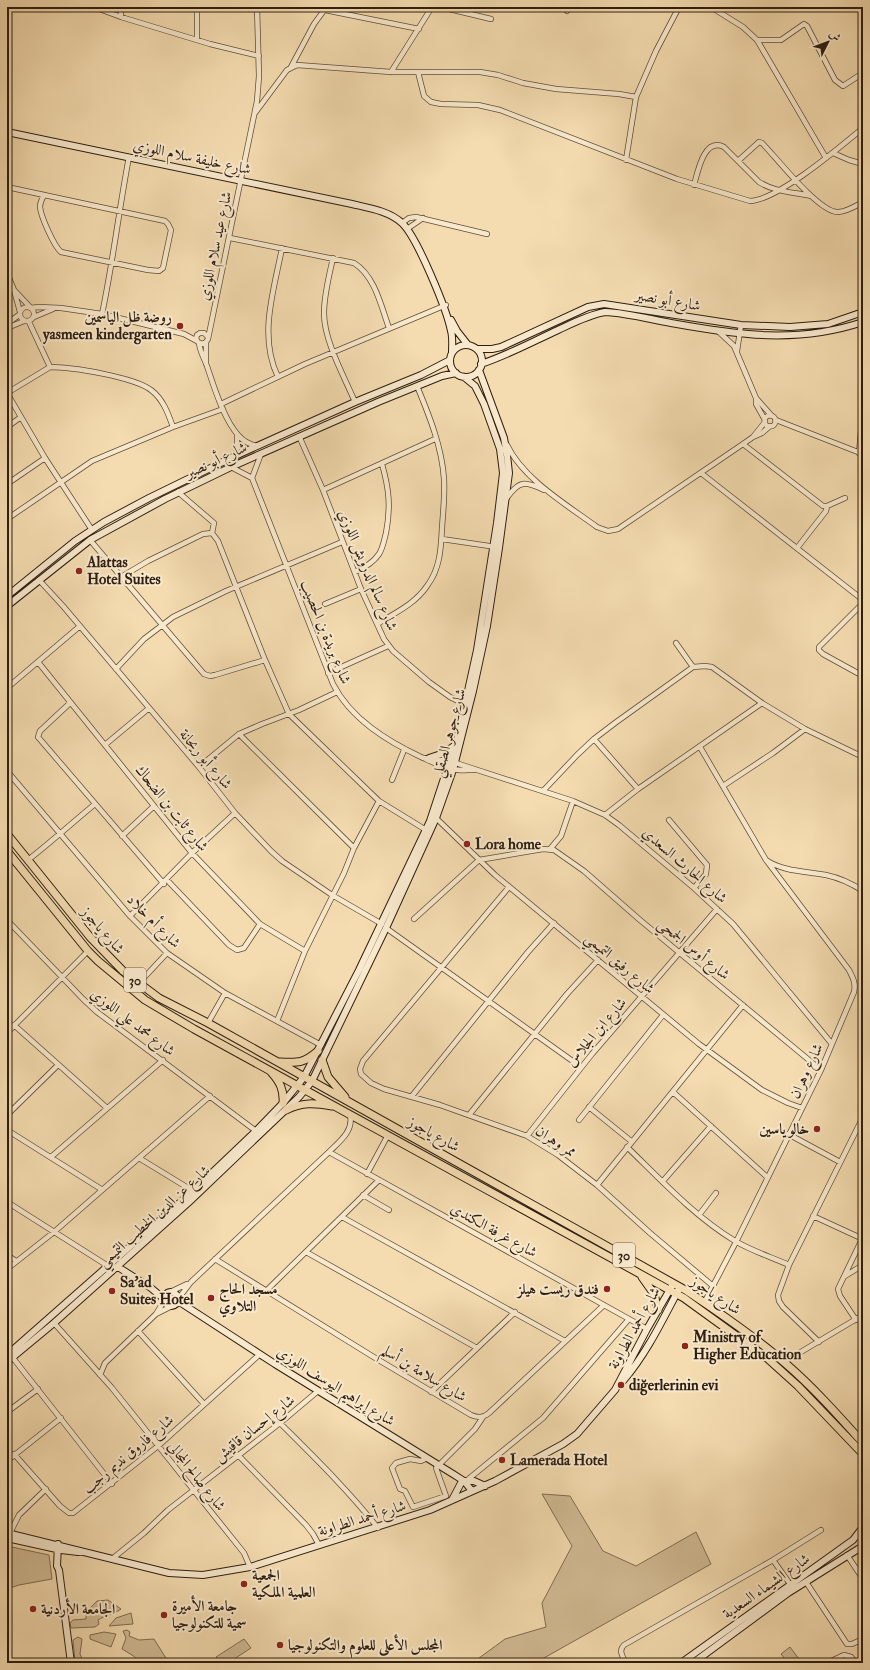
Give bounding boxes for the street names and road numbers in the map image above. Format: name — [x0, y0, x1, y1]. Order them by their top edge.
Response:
street label: شارع خليفة سلام اللوزي — [131, 136, 253, 182]
street label: شارع عيد سلام اللوزي — [195, 190, 239, 303]
street label: شارع أبو نصير — [631, 283, 702, 319]
street label: شارع أبو نصير — [180, 436, 251, 487]
street label: شارع سالم الدرويش اللوزي — [331, 507, 402, 635]
street label: شارع بريدة بن الحصيب — [293, 577, 355, 688]
street label: شارع جوهر الصقلي — [428, 686, 474, 781]
street label: شارع أبو ريحانة — [173, 724, 238, 795]
street label: شارع ثابت بن الضحاك — [128, 761, 212, 857]
street label: شارع الحارث السعدي — [636, 823, 731, 910]
street label: شارع أم خلاد — [120, 889, 186, 955]
street label: شارع ياجوز — [73, 901, 128, 960]
street label: شارع أوس الجمحي — [651, 913, 735, 987]
street label: شارع رفيق التميمي — [578, 929, 659, 1001]
road number: 30 — [124, 968, 146, 992]
street label: شارع محمد علي اللوزي — [84, 984, 179, 1064]
street label: شارع ابن الجلاس — [562, 994, 633, 1073]
street label: شارع وهران — [785, 1040, 830, 1103]
street label: شارع ياجوز — [401, 1111, 463, 1159]
street label: ممر وهران — [532, 1121, 580, 1162]
street label: شارع عز الدين الخطيب التميمي — [94, 1161, 217, 1275]
street label: شارع غرفة الكندي — [446, 1199, 541, 1265]
road number: 30 — [613, 1243, 635, 1267]
street label: شارع ياجوز — [684, 1271, 744, 1322]
street label: شارع أحمد الطراونة — [602, 1283, 667, 1374]
street label: شارع سلامة بن أسلم — [375, 1339, 471, 1411]
street label: شارع إبراهيم اليوسف اللوزي — [270, 1342, 398, 1435]
street label: شارع إحسان قاقيش — [210, 1391, 301, 1468]
street label: شارع فاروق نديم رجب — [79, 1411, 180, 1500]
street label: شارع صالح المجالي — [160, 1437, 230, 1518]
street label: شارع أحمد الطراونة — [315, 1494, 409, 1544]
street label: شارع الشيماء السعدية — [719, 1549, 815, 1626]

